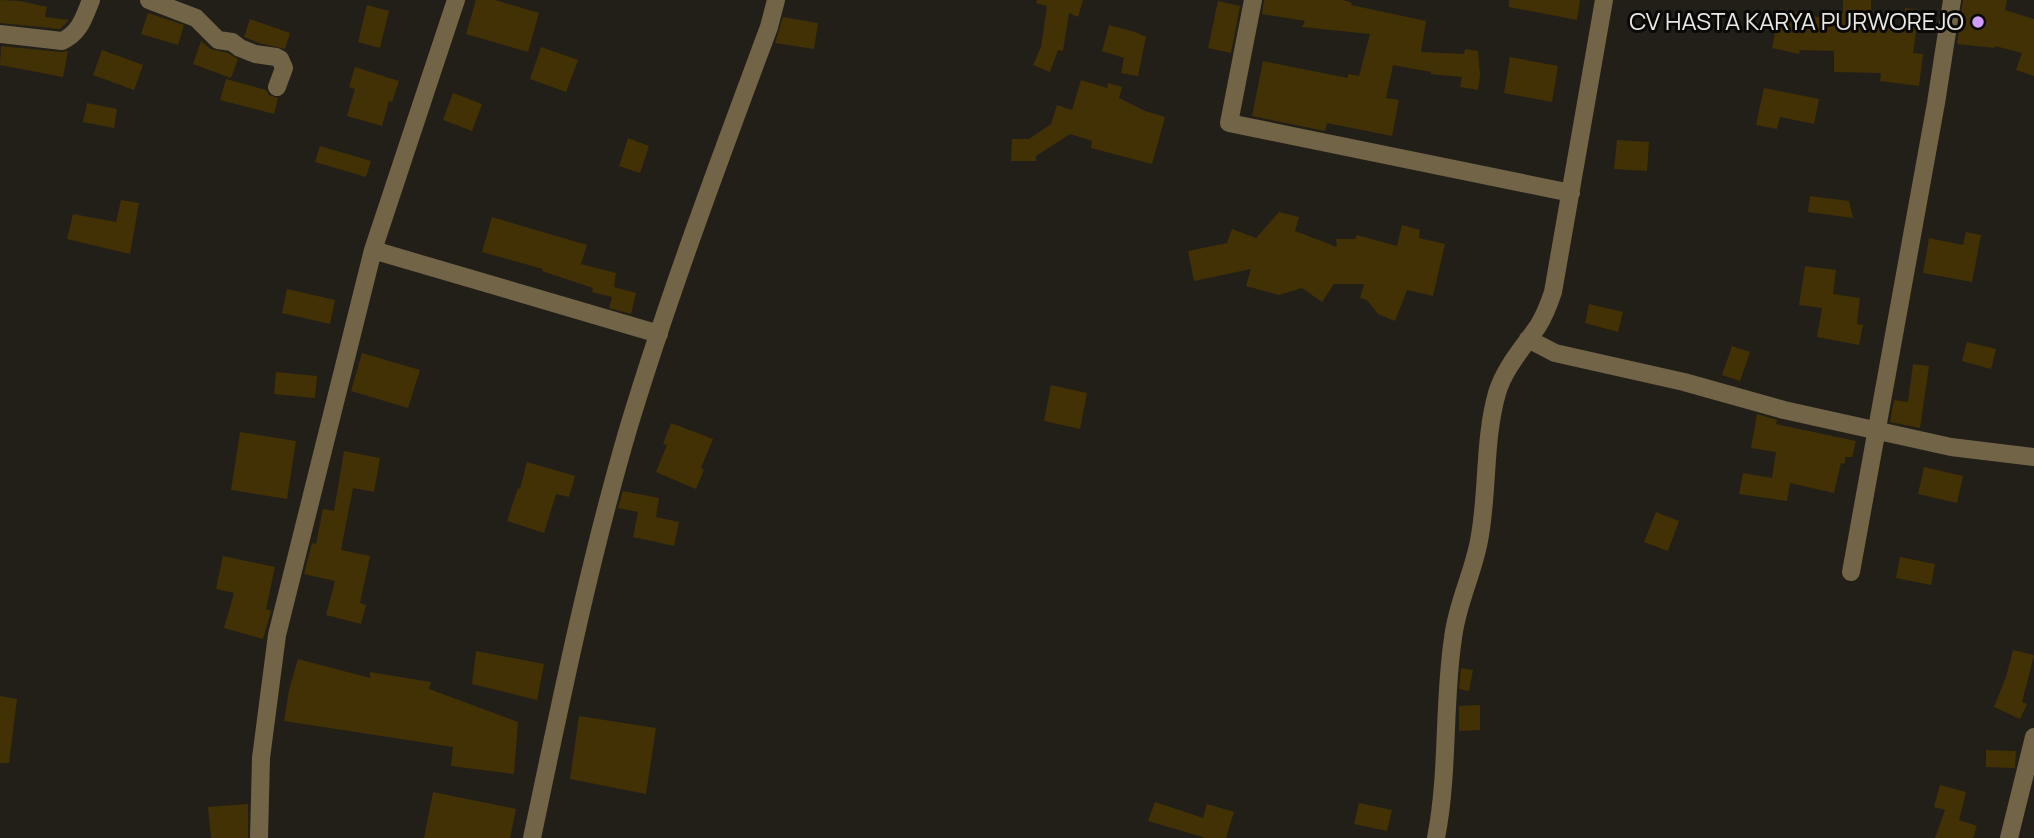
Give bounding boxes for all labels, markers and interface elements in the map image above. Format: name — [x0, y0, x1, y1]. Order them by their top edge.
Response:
place label: CV HASTA KARYA PURWOREJO — [1629, 4, 1964, 37]
marker: CV HASTA KARYA PURWOREJO — [1970, 14, 1986, 30]

